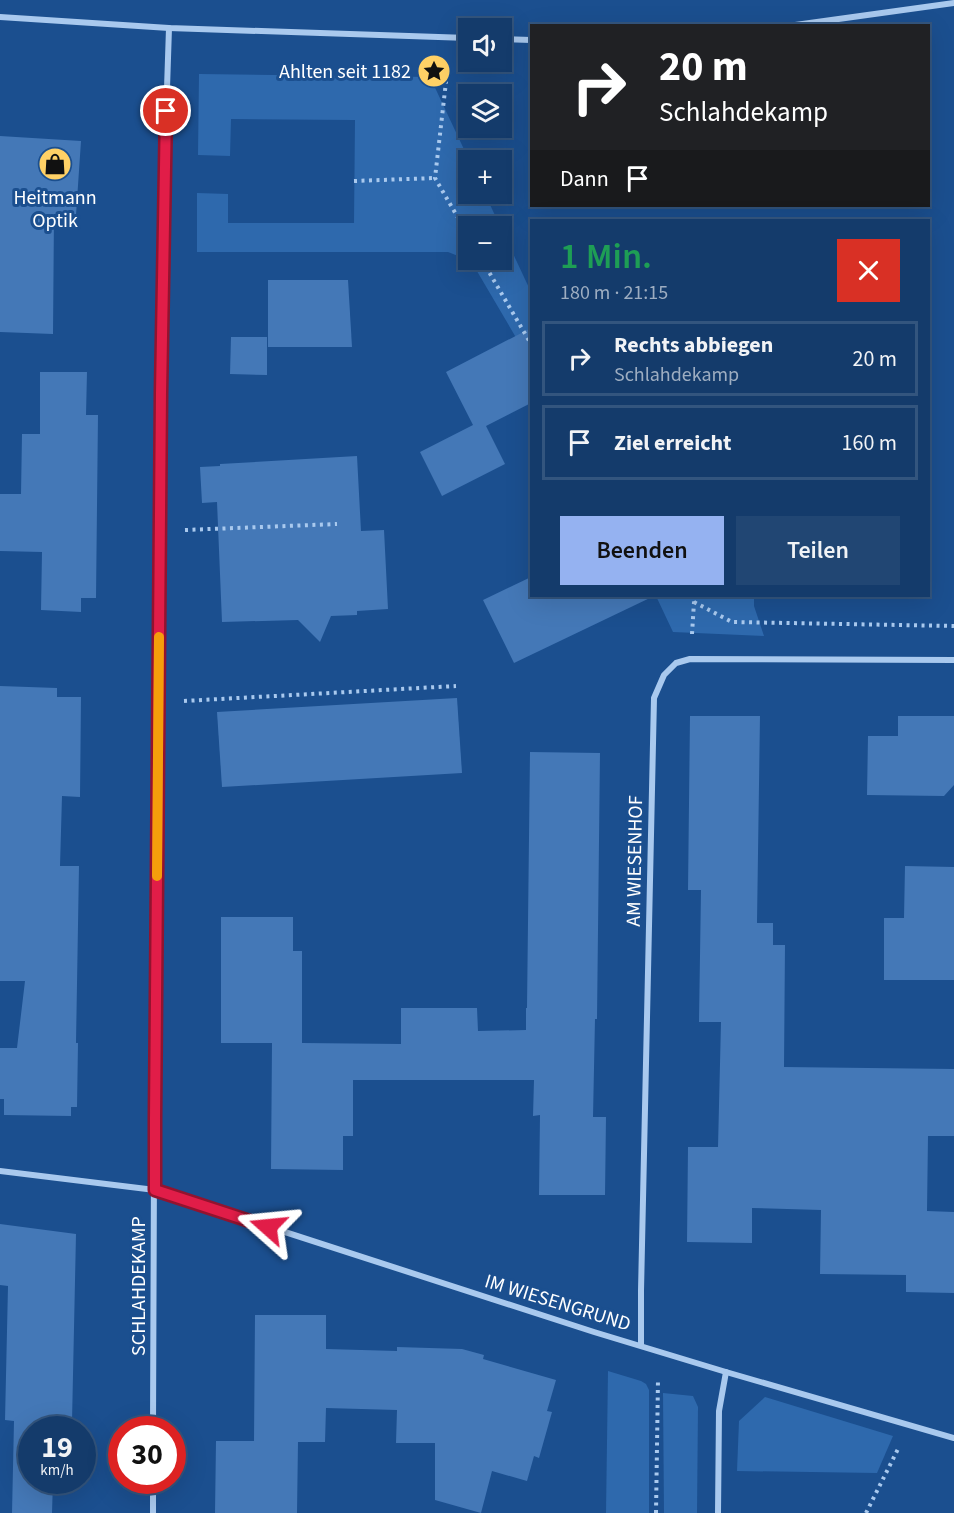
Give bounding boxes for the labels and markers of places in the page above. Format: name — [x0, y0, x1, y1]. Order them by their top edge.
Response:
place icon: Ahlten seit 1182 — [416, 53, 452, 89]
place label: Ahlten seit 1182 — [279, 58, 411, 86]
pin — [140, 85, 191, 136]
shop icon: Heitmann Optik — [37, 146, 73, 182]
place label: Heitmann Optik — [13, 184, 97, 235]

